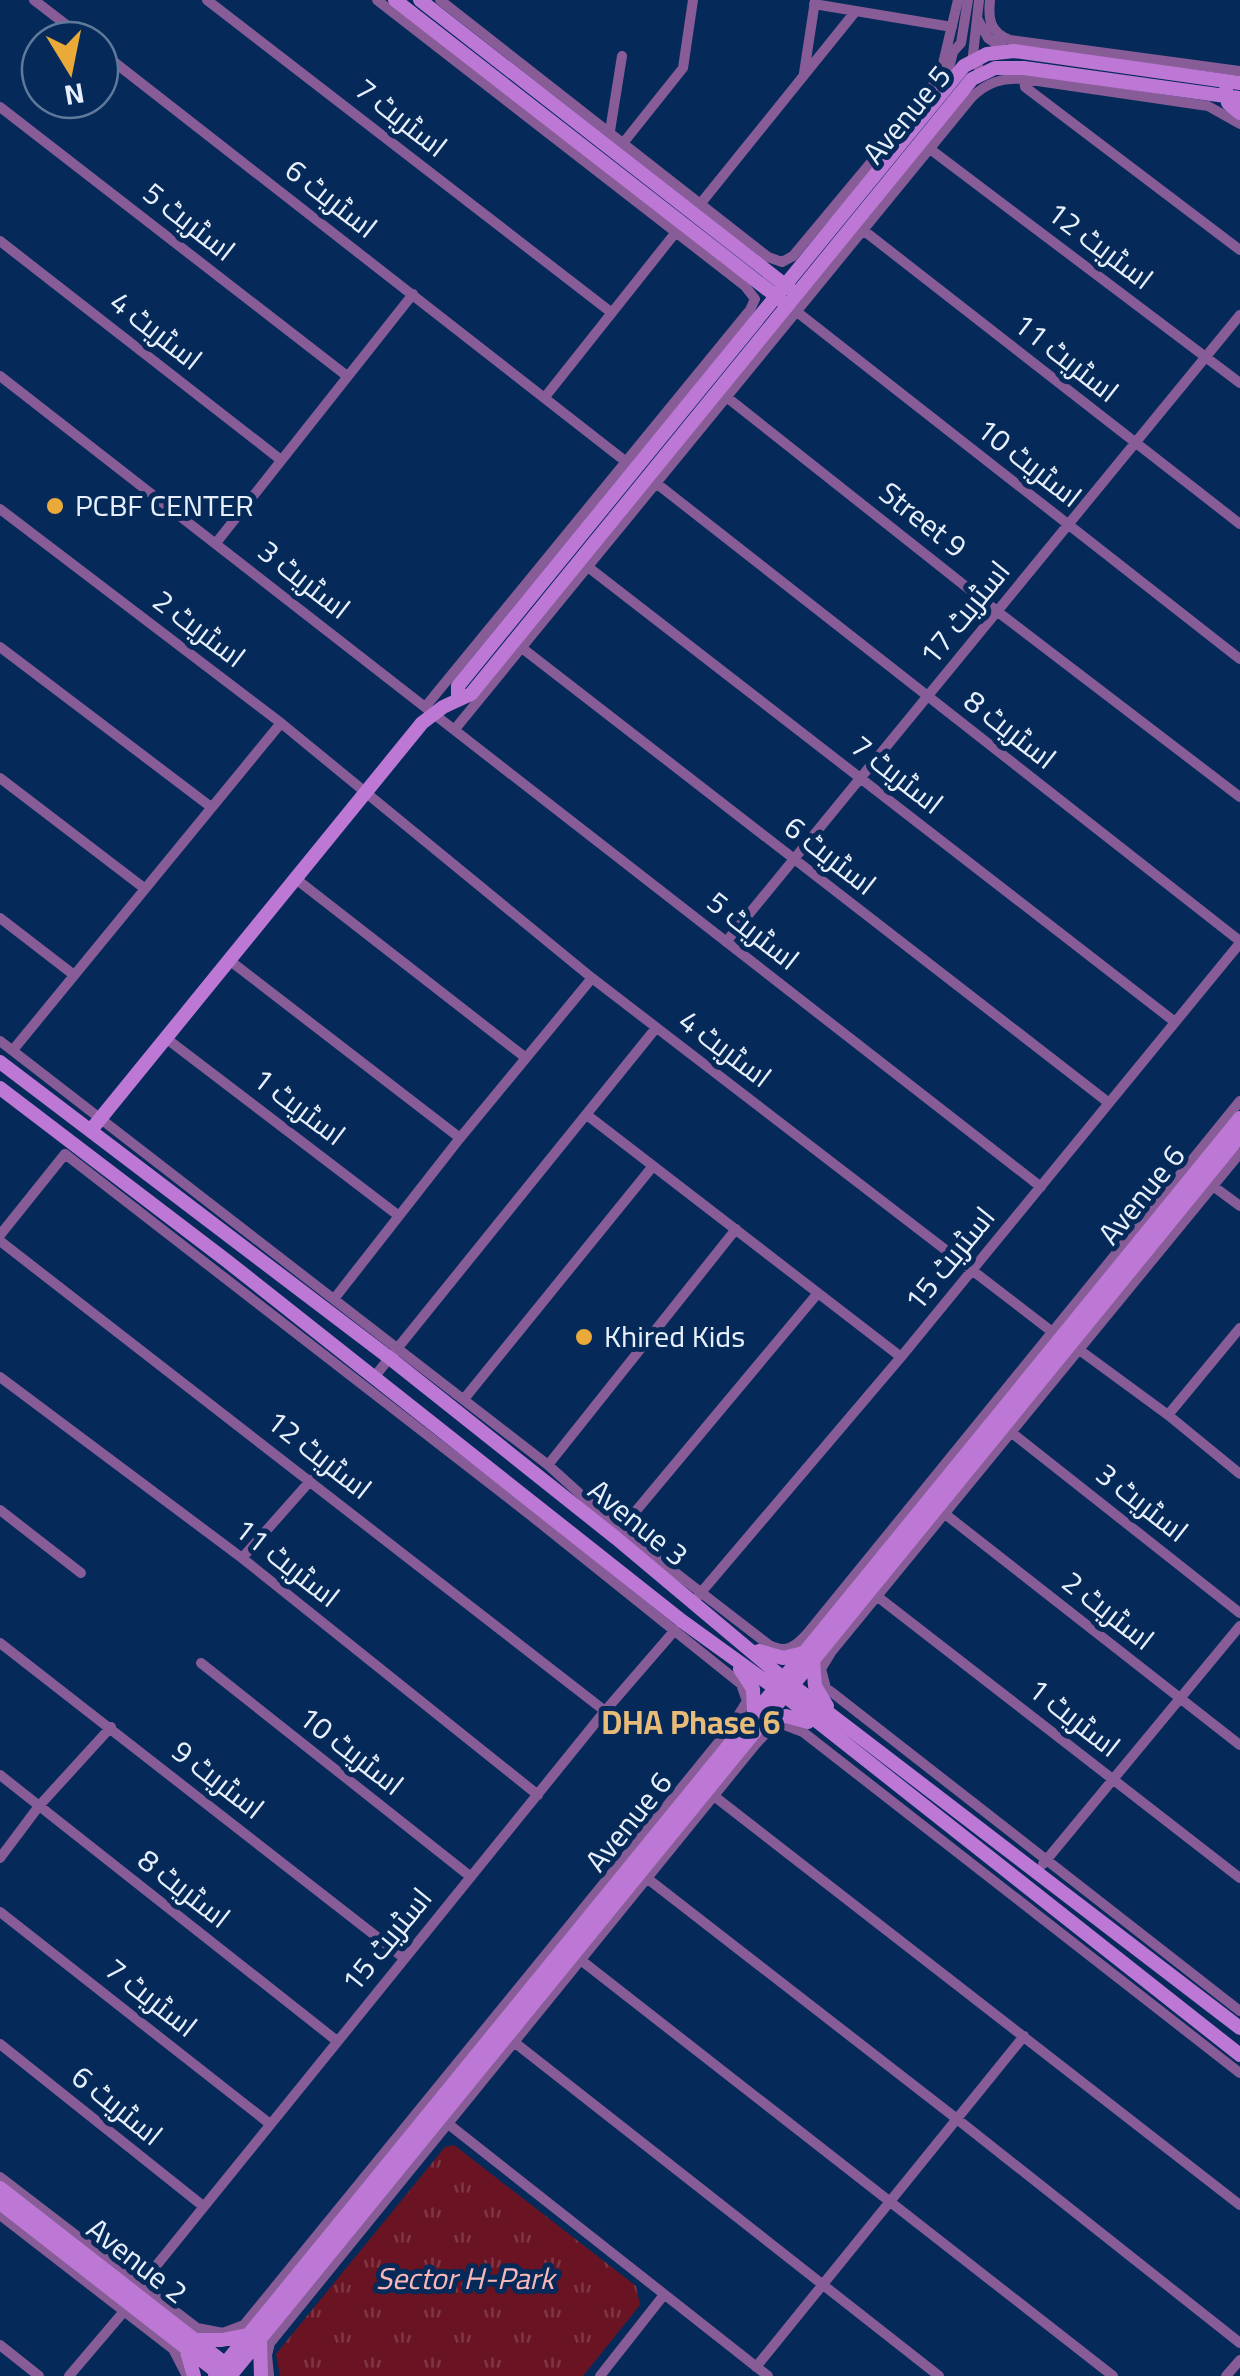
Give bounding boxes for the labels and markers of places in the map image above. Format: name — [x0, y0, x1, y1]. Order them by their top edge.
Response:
place label: PCBF CENTER — [75, 477, 254, 533]
marker: PCBF CENTER — [44, 495, 66, 517]
place label: Khired Kids — [604, 1308, 745, 1364]
marker: Khired Kids — [573, 1326, 595, 1348]

